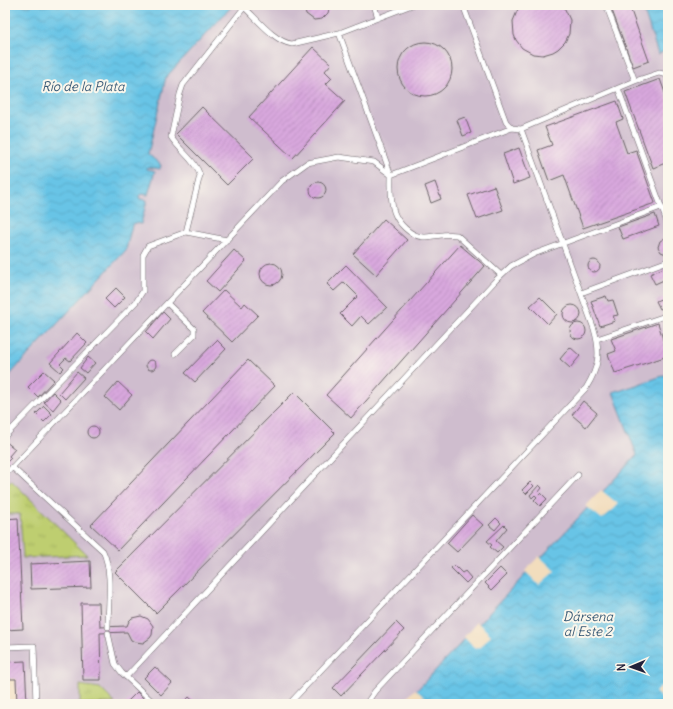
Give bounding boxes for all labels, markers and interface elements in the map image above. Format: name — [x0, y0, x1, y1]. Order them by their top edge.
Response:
water label: Río de la Plata — [42, 78, 125, 95]
water label: Dársena al Este 2 — [563, 608, 614, 640]
north arrow — [611, 647, 651, 687]
text: N — [614, 663, 628, 671]

